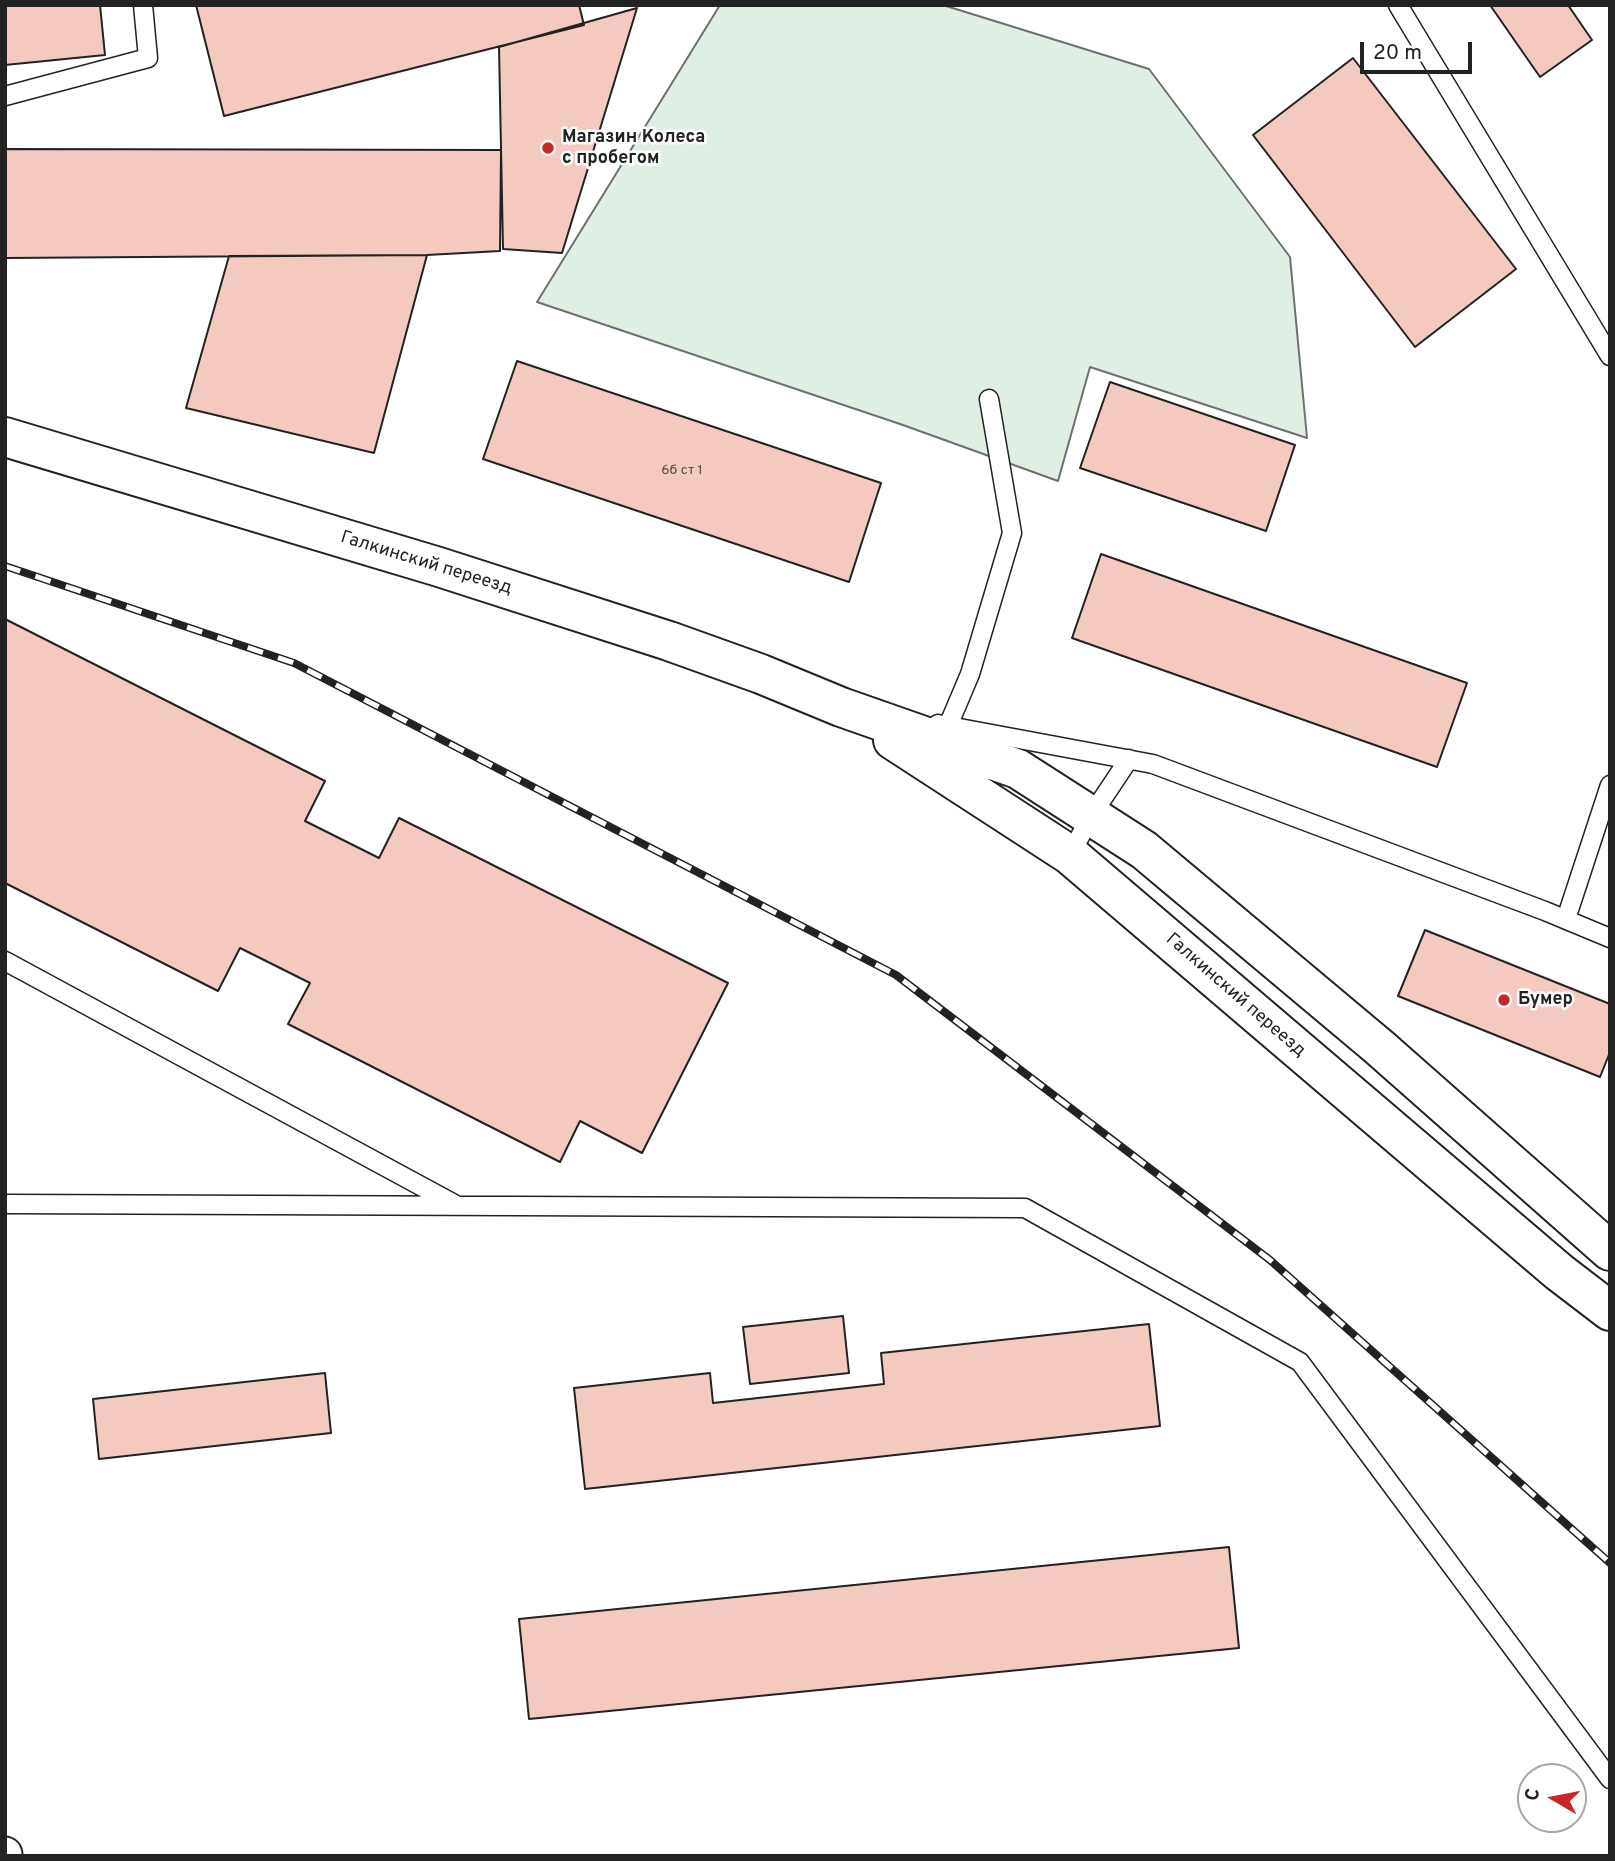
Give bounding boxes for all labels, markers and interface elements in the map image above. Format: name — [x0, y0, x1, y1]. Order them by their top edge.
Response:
scale bar — [1363, 28, 1475, 72]
text: 20 m — [1373, 40, 1422, 67]
place label: Магазин Колеса с пробегом — [562, 127, 705, 170]
marker: Магазин Колеса с пробегом — [540, 140, 556, 156]
house number: 6б ст 1 — [661, 463, 703, 479]
street label: Галкинский переезд — [338, 528, 514, 600]
street label: Галкинский переезд — [1161, 929, 1309, 1063]
place label: Бумер — [1518, 989, 1573, 1011]
marker: Бумер — [1496, 992, 1512, 1008]
north arrow — [1517, 1763, 1587, 1833]
text: С — [1520, 1787, 1546, 1803]

